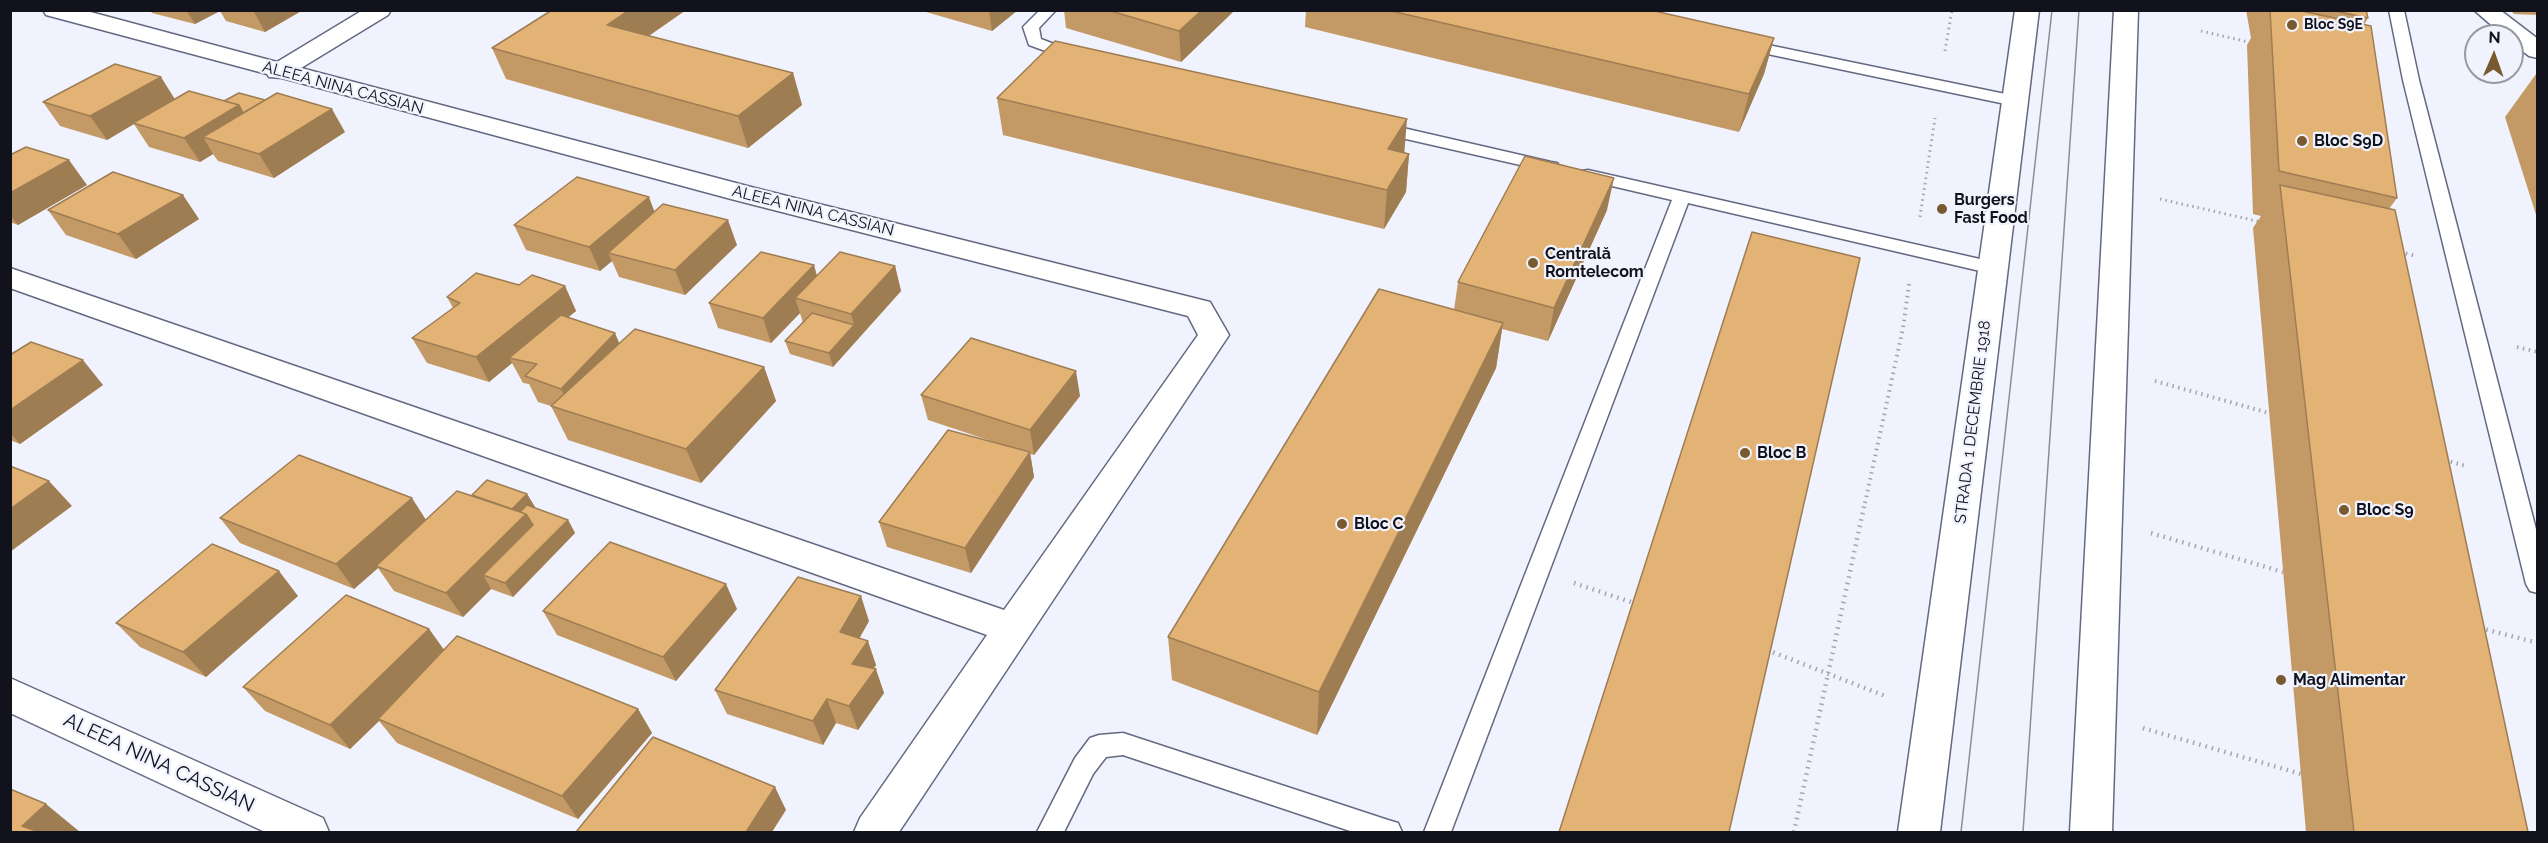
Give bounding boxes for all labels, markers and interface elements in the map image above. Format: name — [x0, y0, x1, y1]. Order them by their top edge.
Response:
place label: Bloc S9E — [2304, 17, 2363, 33]
marker: Bloc S9E — [2285, 18, 2299, 32]
north arrow — [2464, 24, 2524, 84]
text: N — [2488, 28, 2501, 47]
street label: ALEEA NINA CASSIAN — [260, 57, 426, 119]
place label: Bloc S9D — [2314, 131, 2383, 151]
marker: Bloc S9D — [2295, 134, 2309, 148]
street label: ALEEA NINA CASSIAN — [730, 182, 896, 240]
place label: Burgers Fast Food — [1954, 190, 2028, 228]
marker: Burgers Fast Food — [1935, 202, 1949, 216]
place label: Centrală Romtelecom — [1545, 244, 1644, 282]
marker: Centrală Romtelecom — [1526, 256, 1540, 270]
street label: STRADA 1 DECEMBRIE 1918 — [1951, 319, 1995, 525]
place label: Bloc B — [1757, 443, 1806, 463]
marker: Bloc B — [1738, 446, 1752, 460]
place label: Bloc S9 — [2356, 500, 2414, 520]
marker: Bloc S9 — [2337, 503, 2351, 517]
place label: Bloc C — [1354, 514, 1403, 534]
marker: Bloc C — [1335, 517, 1349, 531]
place label: Mag Alimentar — [2293, 670, 2405, 690]
marker: Mag Alimentar — [2274, 673, 2288, 687]
street label: ALEEA NINA CASSIAN — [60, 708, 258, 818]

